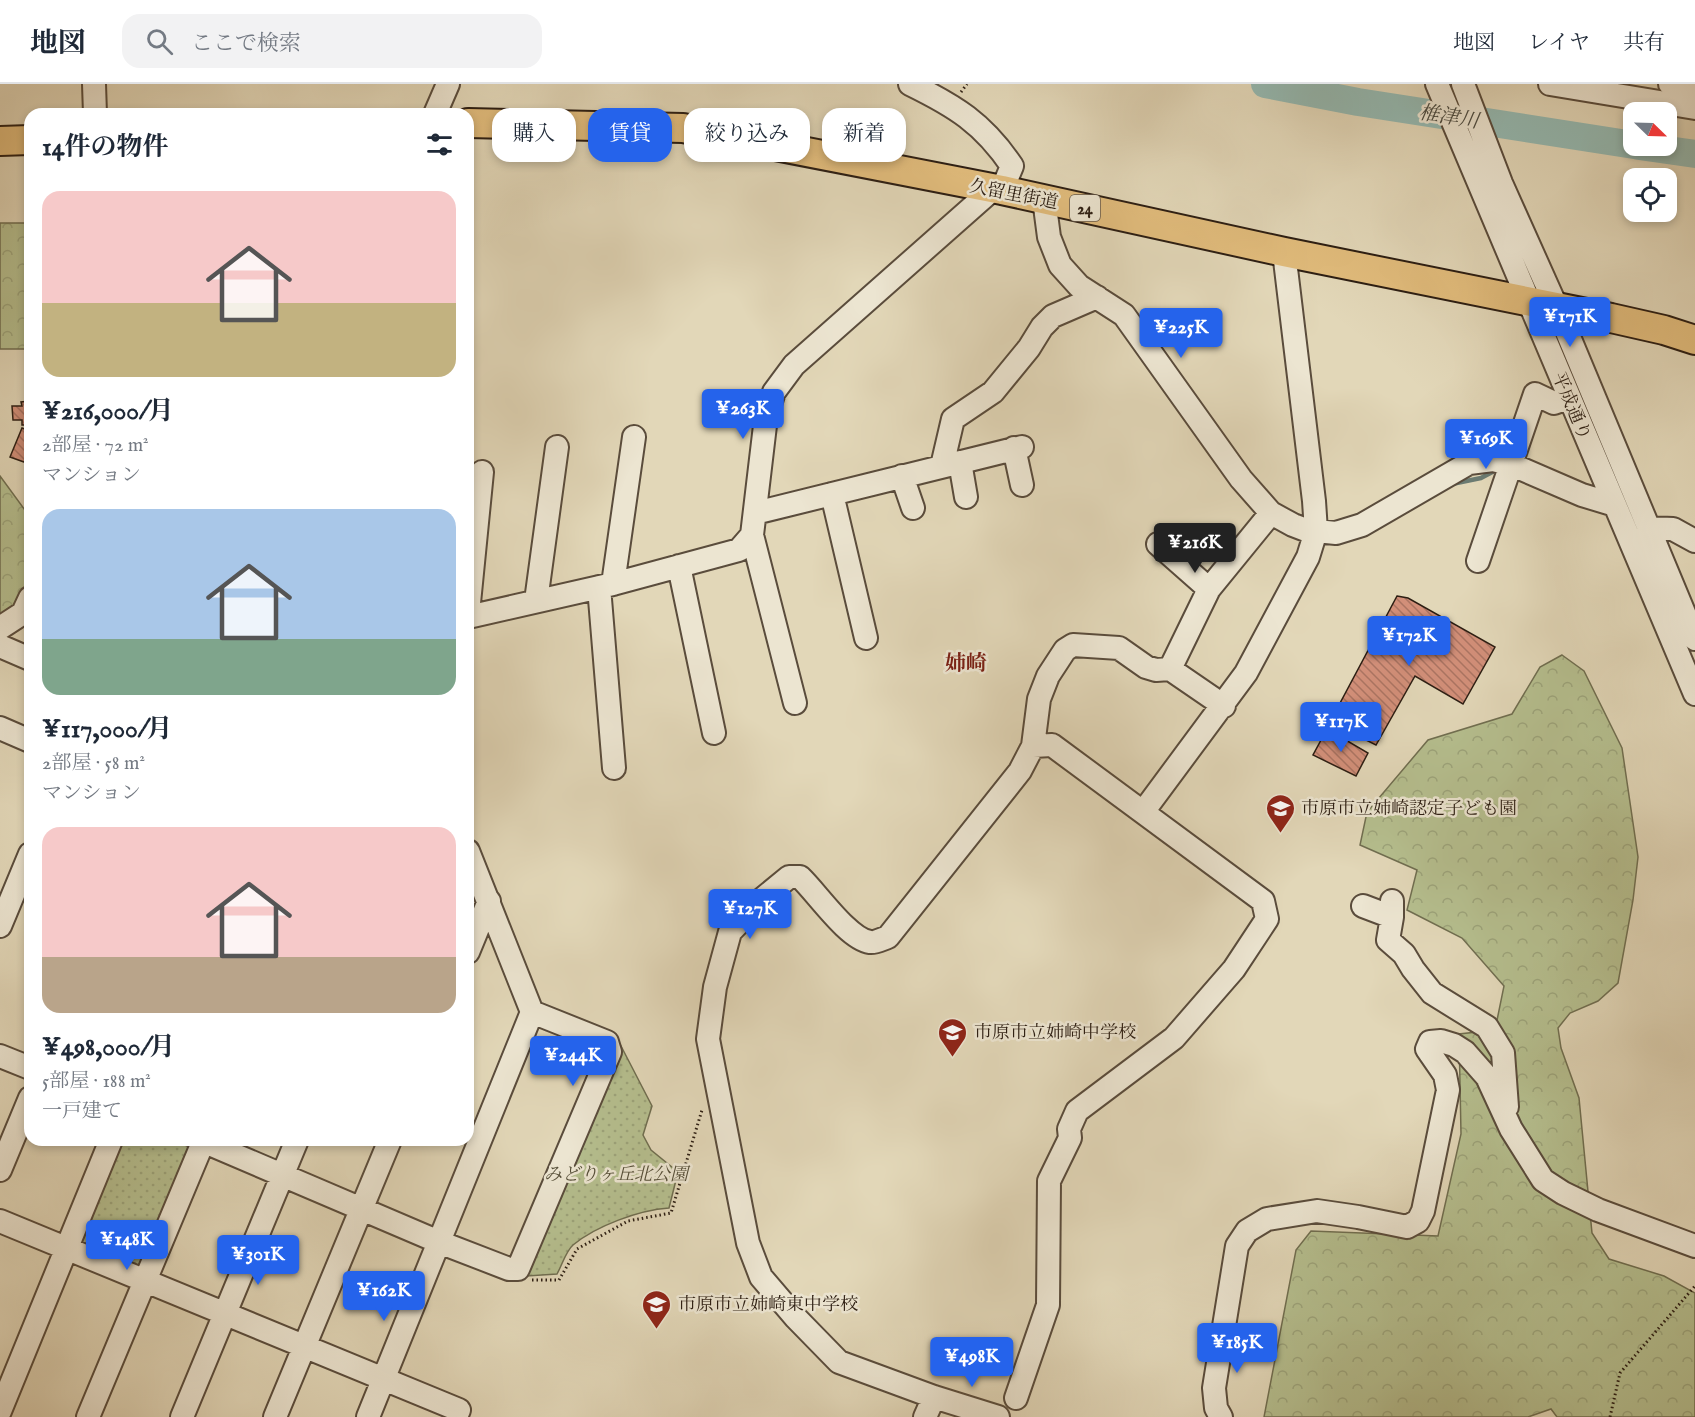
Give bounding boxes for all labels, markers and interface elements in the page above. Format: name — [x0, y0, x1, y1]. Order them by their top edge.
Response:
search box — [122, 14, 542, 68]
icon: search — [143, 25, 176, 58]
text: 地図 — [30, 27, 86, 62]
text: ここで検索 — [191, 30, 301, 58]
text: 地図 — [1453, 30, 1495, 57]
text: レイヤ — [1528, 30, 1590, 57]
text: 共有 — [1623, 30, 1665, 57]
water label: 椎津川 — [1417, 100, 1482, 135]
north arrow — [1623, 102, 1677, 156]
map controls — [1623, 102, 1677, 222]
chip: 購入 — [492, 108, 576, 162]
chip: 賃貸 — [588, 108, 672, 162]
chip: 絞り込み — [684, 108, 810, 162]
chip: 新着 — [822, 108, 906, 162]
icon: filters — [423, 128, 456, 161]
text: 14件の物件 — [42, 131, 168, 164]
button: locate — [1623, 168, 1677, 222]
street label: 久留里街道 — [967, 176, 1060, 215]
road number: 24 — [1070, 195, 1100, 221]
icon: home — [195, 230, 303, 338]
pin: ¥171K — [1528, 297, 1612, 348]
text: ¥171K — [1543, 304, 1597, 329]
pin: ¥225K — [1139, 308, 1223, 359]
text: ¥225K — [1154, 315, 1209, 340]
street label: 平成通り — [1546, 369, 1595, 444]
pin: ¥263K — [701, 389, 785, 440]
text: ¥216,000/月 — [42, 395, 174, 428]
text: ¥263K — [716, 396, 770, 421]
pin: ¥169K — [1444, 419, 1528, 470]
text: ¥169K — [1459, 426, 1513, 451]
text: 2部屋 · 72 m² — [42, 433, 149, 458]
text: マンション — [42, 463, 141, 488]
pin: ¥216K — [1153, 523, 1237, 574]
text: ¥216K — [1168, 530, 1222, 555]
icon: home — [195, 548, 303, 656]
pin: ¥172K — [1367, 616, 1451, 667]
text: ¥172K — [1381, 623, 1437, 648]
district label: 姉崎 — [945, 651, 987, 678]
pin: ¥117K — [1299, 702, 1383, 753]
text: ¥117K — [1314, 709, 1368, 734]
text: ¥117,000/月 — [42, 713, 173, 746]
text: 2部屋 · 58 m² — [42, 751, 145, 776]
text: マンション — [42, 781, 141, 806]
school or university icon: 市原市立姉崎認定子ども園 — [1264, 792, 1296, 834]
place label: 市原市立姉崎認定子ども園 — [1301, 798, 1517, 821]
icon: home — [195, 866, 303, 974]
pin: ¥127K — [708, 889, 792, 940]
text: ¥127K — [722, 896, 778, 921]
school or university icon: 市原市立姉崎中学校 — [937, 1016, 969, 1058]
place label: 市原市立姉崎中学校 — [974, 1022, 1136, 1045]
text: ¥498,000/月 — [42, 1031, 175, 1064]
pin: ¥244K — [531, 1036, 615, 1087]
text: ¥244K — [544, 1043, 602, 1068]
text: 5部屋 · 188 m² — [42, 1069, 151, 1094]
text: 一戸建て — [42, 1099, 122, 1124]
park label: みどりヶ丘北公園 — [544, 1164, 691, 1187]
pin: ¥148K — [85, 1220, 169, 1271]
text: ¥148K — [100, 1227, 154, 1252]
pin: ¥301K — [216, 1235, 300, 1286]
text: ¥301K — [231, 1242, 285, 1267]
pin: ¥162K — [342, 1271, 426, 1322]
text: ¥162K — [357, 1278, 411, 1303]
school or university icon: 市原市立姉崎東中学校 — [641, 1288, 673, 1330]
place label: 市原市立姉崎東中学校 — [678, 1294, 858, 1317]
pin: ¥185K — [1195, 1323, 1279, 1374]
text: ¥185K — [1211, 1330, 1263, 1355]
pin: ¥498K — [930, 1337, 1014, 1388]
text: ¥498K — [944, 1344, 1000, 1369]

